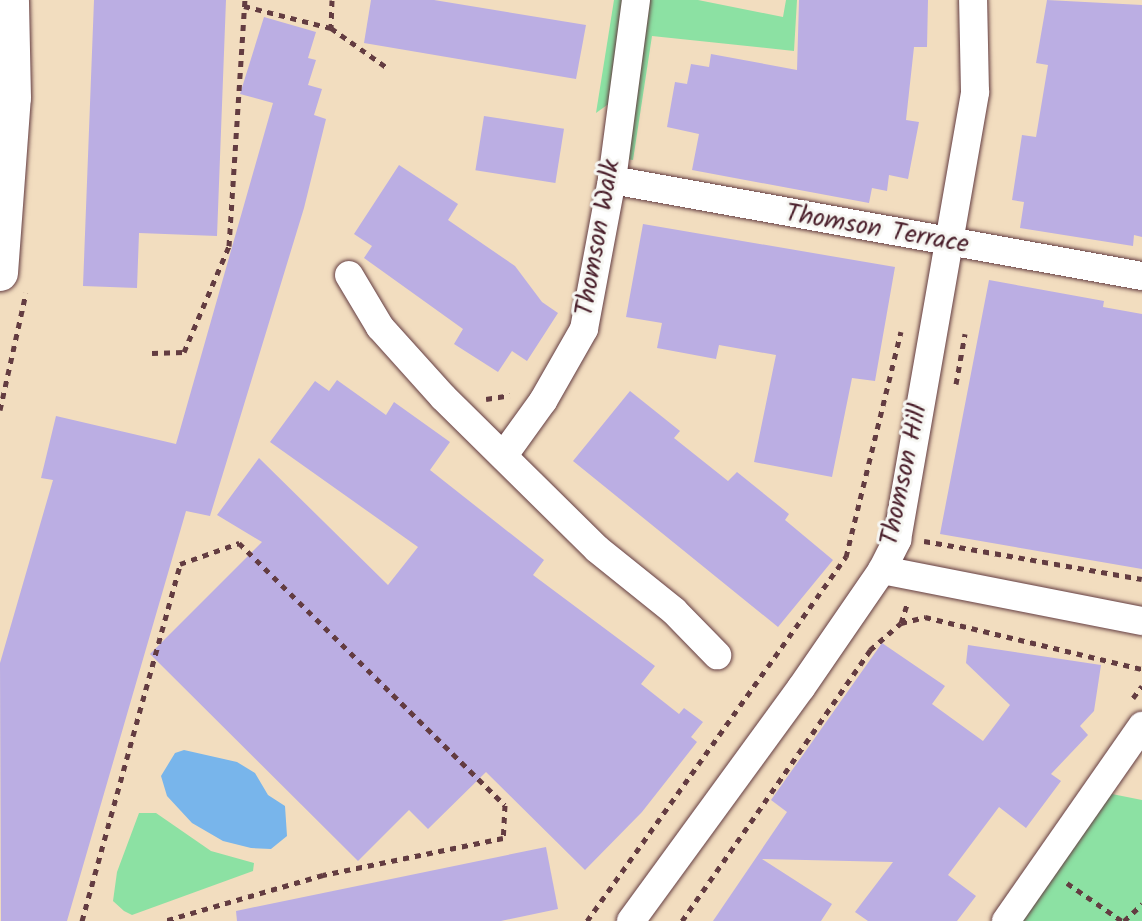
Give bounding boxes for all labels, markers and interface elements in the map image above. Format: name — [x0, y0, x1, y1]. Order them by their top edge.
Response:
street label: Thomson Walk — [570, 157, 628, 319]
street label: Thomson Terrace — [783, 199, 971, 261]
street label: Thomson Hill — [875, 401, 935, 549]

